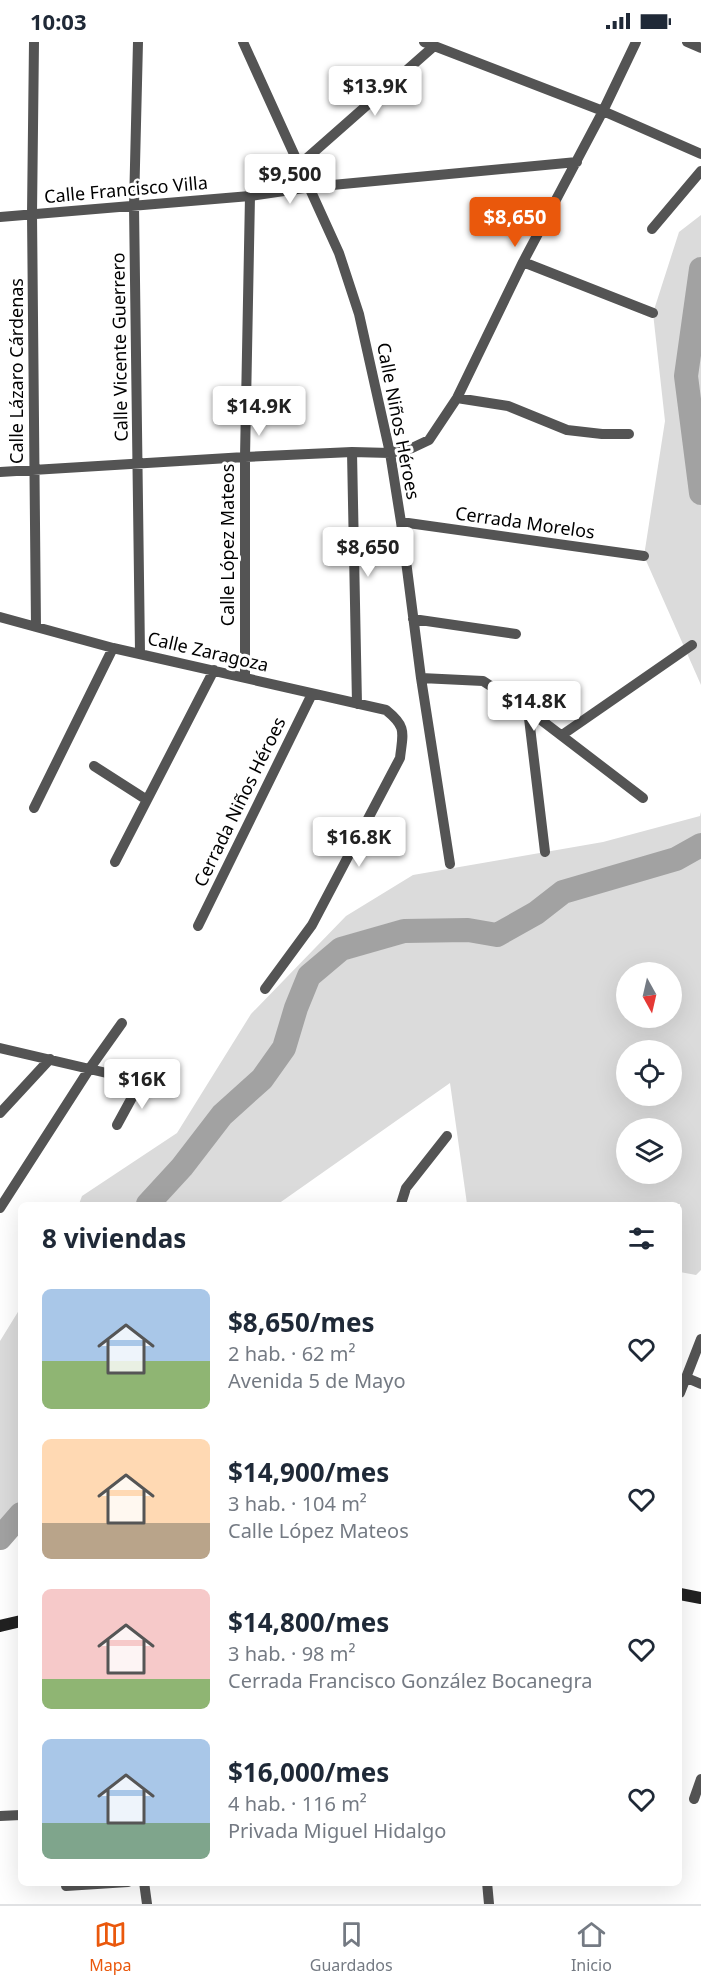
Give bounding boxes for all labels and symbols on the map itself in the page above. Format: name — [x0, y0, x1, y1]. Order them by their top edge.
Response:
pin: $13.9K — [326, 66, 424, 117]
pin: $9,500 — [241, 154, 339, 205]
street label: Calle Francisco Villa — [43, 170, 209, 208]
pin: $8,650 — [466, 197, 564, 248]
street label: Calle Vicente Guerrero — [105, 252, 133, 442]
street label: Calle Lázaro Cárdenas — [4, 278, 28, 464]
street label: Calle Niños Héroes — [372, 340, 426, 501]
pin: $14.9K — [210, 386, 308, 437]
street label: Calle López Mateos — [215, 464, 239, 626]
street label: Cerrada Morelos — [454, 500, 596, 544]
pin: $8,650 — [319, 527, 417, 578]
street label: Calle Zaragoza — [145, 625, 271, 677]
pin: $14.8K — [485, 681, 583, 732]
street label: Cerrada Niños Héroes — [188, 713, 291, 890]
pin: $16.8K — [310, 817, 408, 868]
north arrow — [616, 962, 682, 1028]
pin: $16K — [106, 1059, 178, 1110]

